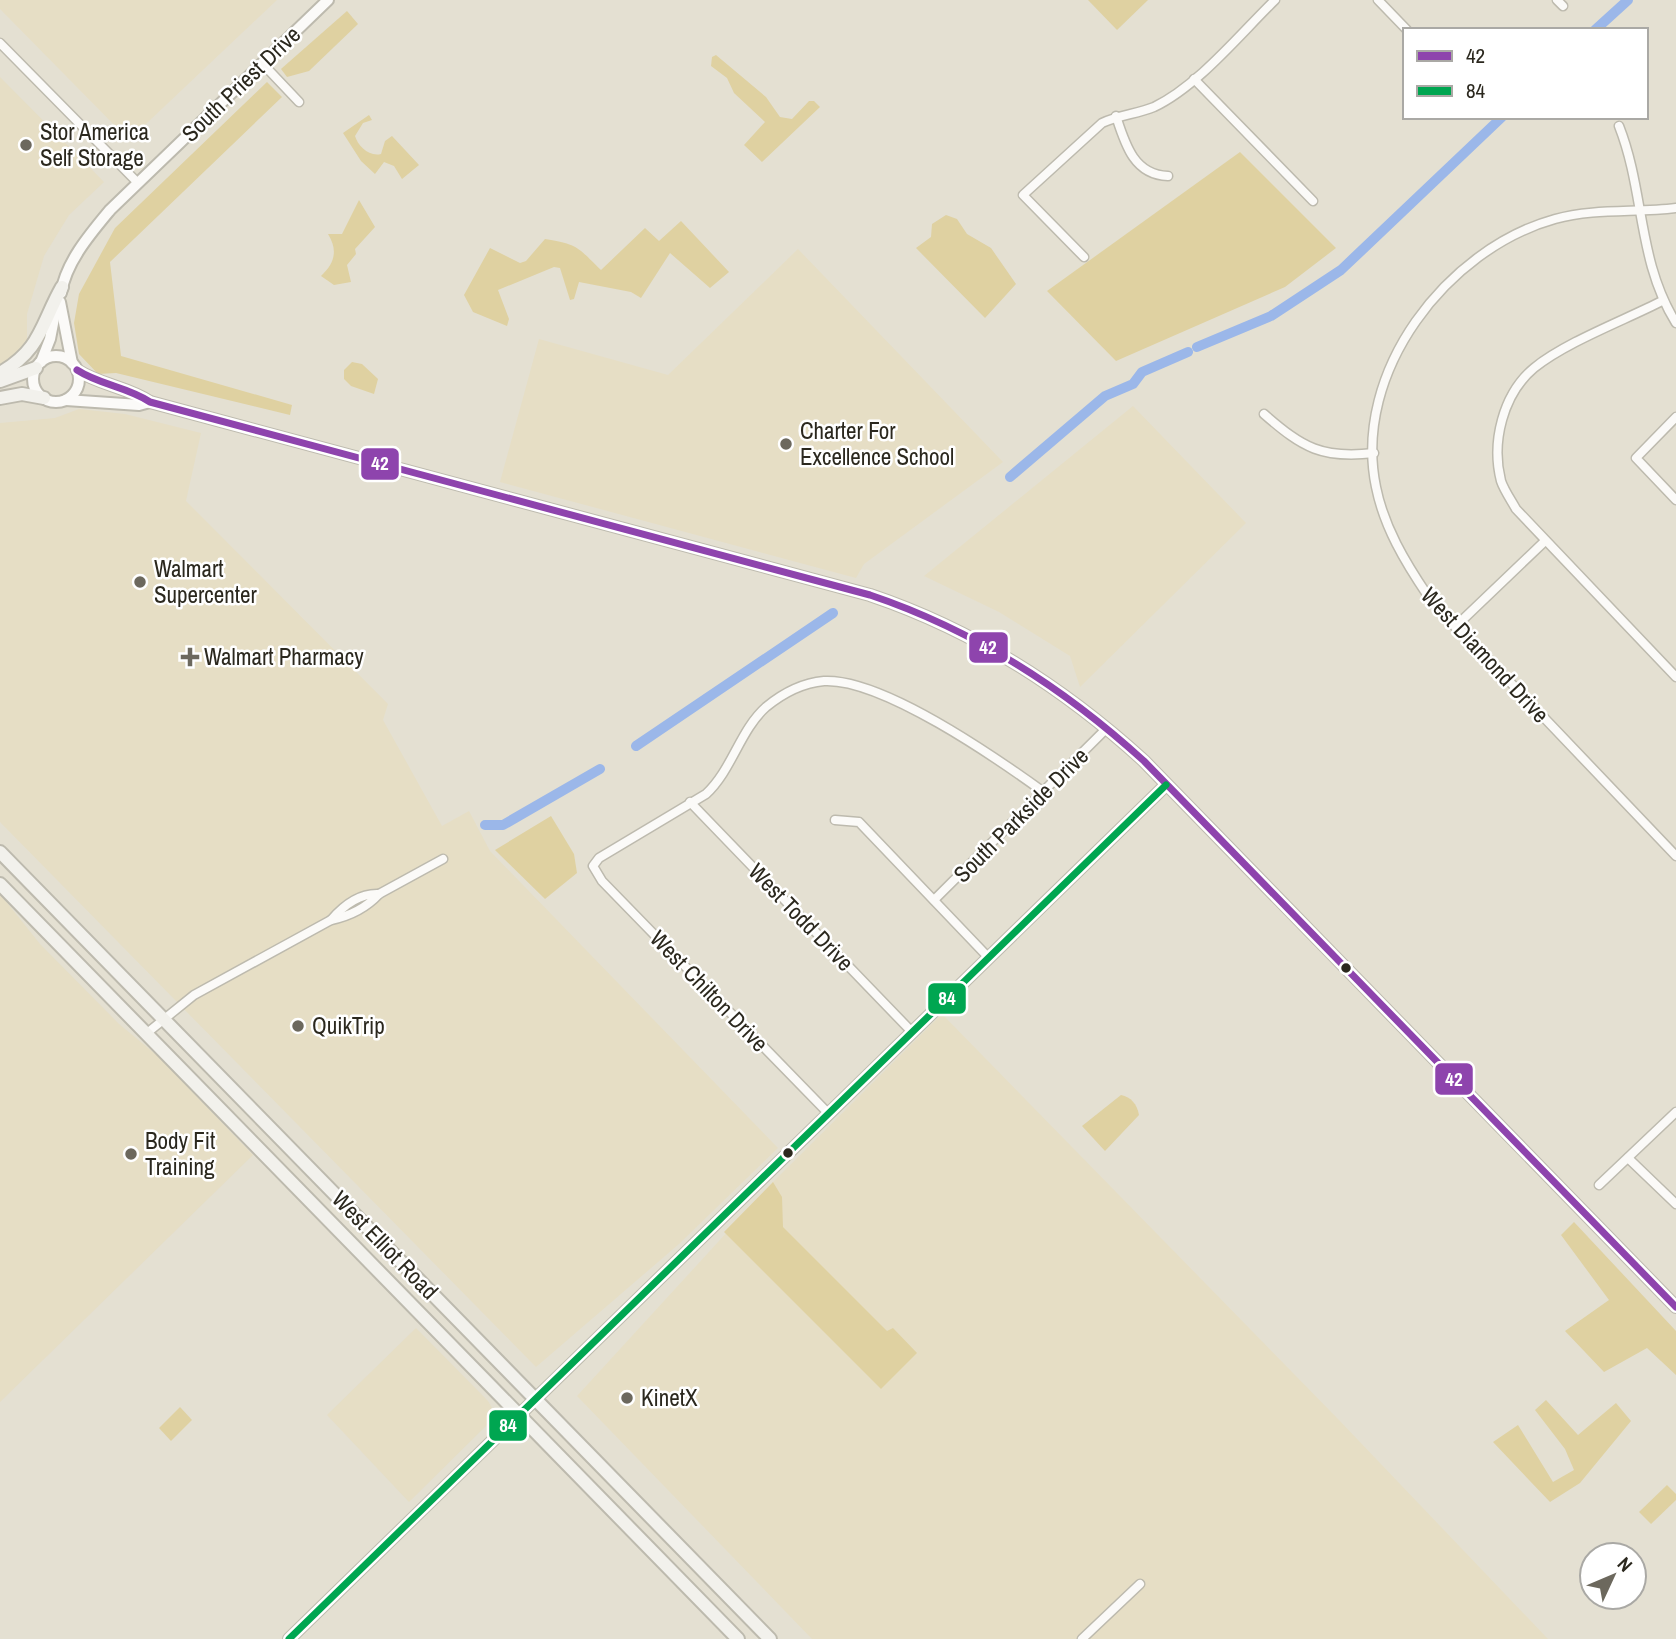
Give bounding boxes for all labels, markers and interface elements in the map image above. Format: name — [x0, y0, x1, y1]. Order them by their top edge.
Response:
street label: South Priest Drive — [174, 19, 307, 148]
legend — [1403, 28, 1648, 119]
text: 42 — [1466, 41, 1485, 70]
text: 84 — [1466, 76, 1486, 105]
place label: Stor America Self Storage — [40, 116, 150, 173]
marker: Stor America Self Storage — [18, 137, 34, 153]
place label: Charter For Excellence School — [800, 415, 954, 472]
marker: Charter For Excellence School — [778, 436, 794, 452]
line badge: 42 — [360, 447, 400, 481]
text: 42 — [371, 450, 389, 476]
place label: Walmart Supercenter — [154, 553, 257, 610]
marker: Walmart Supercenter — [132, 574, 148, 590]
street label: West Diamond Drive — [1414, 580, 1556, 729]
line badge: 42 — [968, 631, 1009, 664]
text: 42 — [979, 634, 997, 660]
place label: Walmart Pharmacy — [204, 641, 364, 672]
marker: Walmart Pharmacy — [182, 649, 198, 665]
street label: South Parkside Drive — [946, 740, 1095, 889]
street label: West Todd Drive — [742, 856, 861, 977]
street label: West Chilton Drive — [643, 923, 775, 1058]
unlabelled marker — [1339, 961, 1353, 975]
line badge: 84 — [927, 982, 967, 1015]
text: 84 — [938, 985, 956, 1011]
place label: QuikTrip — [312, 1010, 385, 1041]
marker: QuikTrip — [290, 1018, 306, 1034]
line badge: 42 — [1434, 1062, 1474, 1096]
text: 42 — [1445, 1066, 1463, 1092]
place label: Body Fit Training — [145, 1125, 215, 1182]
marker: Body Fit Training — [123, 1146, 139, 1162]
unlabelled marker — [781, 1146, 795, 1160]
street label: West Elliot Road — [326, 1183, 445, 1306]
place label: KinetX — [641, 1382, 698, 1413]
marker: KinetX — [619, 1390, 635, 1406]
line badge: 84 — [488, 1409, 528, 1442]
text: 84 — [499, 1412, 517, 1438]
north arrow — [1578, 1541, 1648, 1611]
text: N — [1612, 1551, 1638, 1577]

